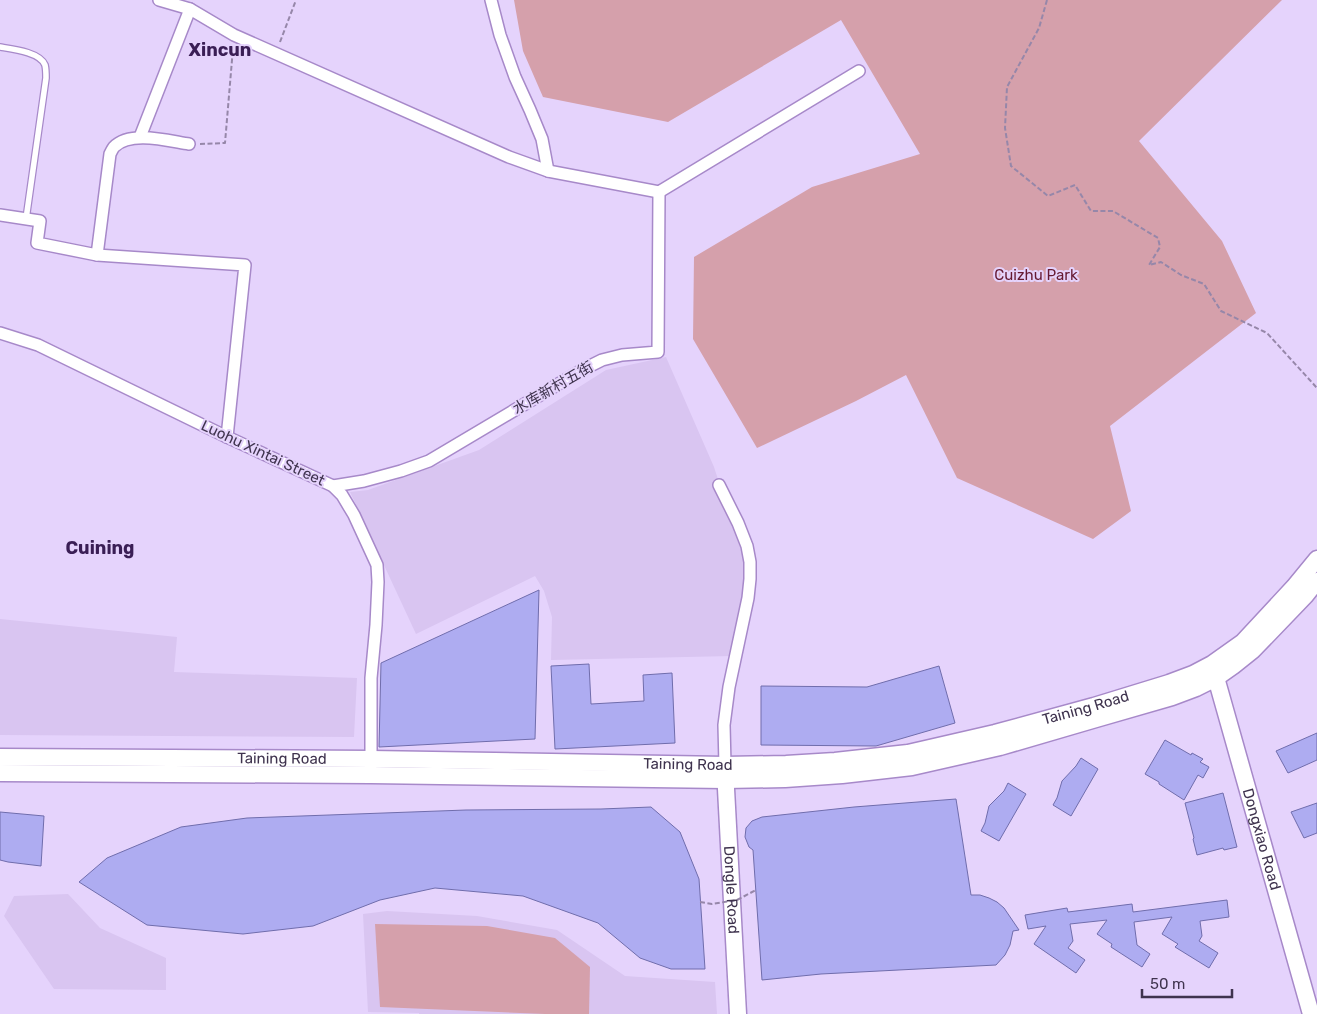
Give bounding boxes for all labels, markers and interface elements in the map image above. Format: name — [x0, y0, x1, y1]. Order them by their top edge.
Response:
district label: Xincun — [189, 39, 251, 61]
park label: Cuizhu Park — [994, 266, 1078, 284]
street label: 水库新村五街 — [510, 358, 596, 418]
street label: Luohu Xintai Street — [198, 416, 328, 490]
district label: Cuining — [65, 537, 135, 559]
street label: Taining Road — [1040, 687, 1131, 729]
street label: Taining Road — [237, 749, 327, 768]
street label: Taining Road — [643, 755, 733, 774]
street label: Dongxiao Road — [1239, 786, 1285, 892]
street label: Dongle Road — [720, 845, 743, 934]
scale bar — [1142, 966, 1232, 998]
text: 50 m — [1150, 975, 1185, 993]

